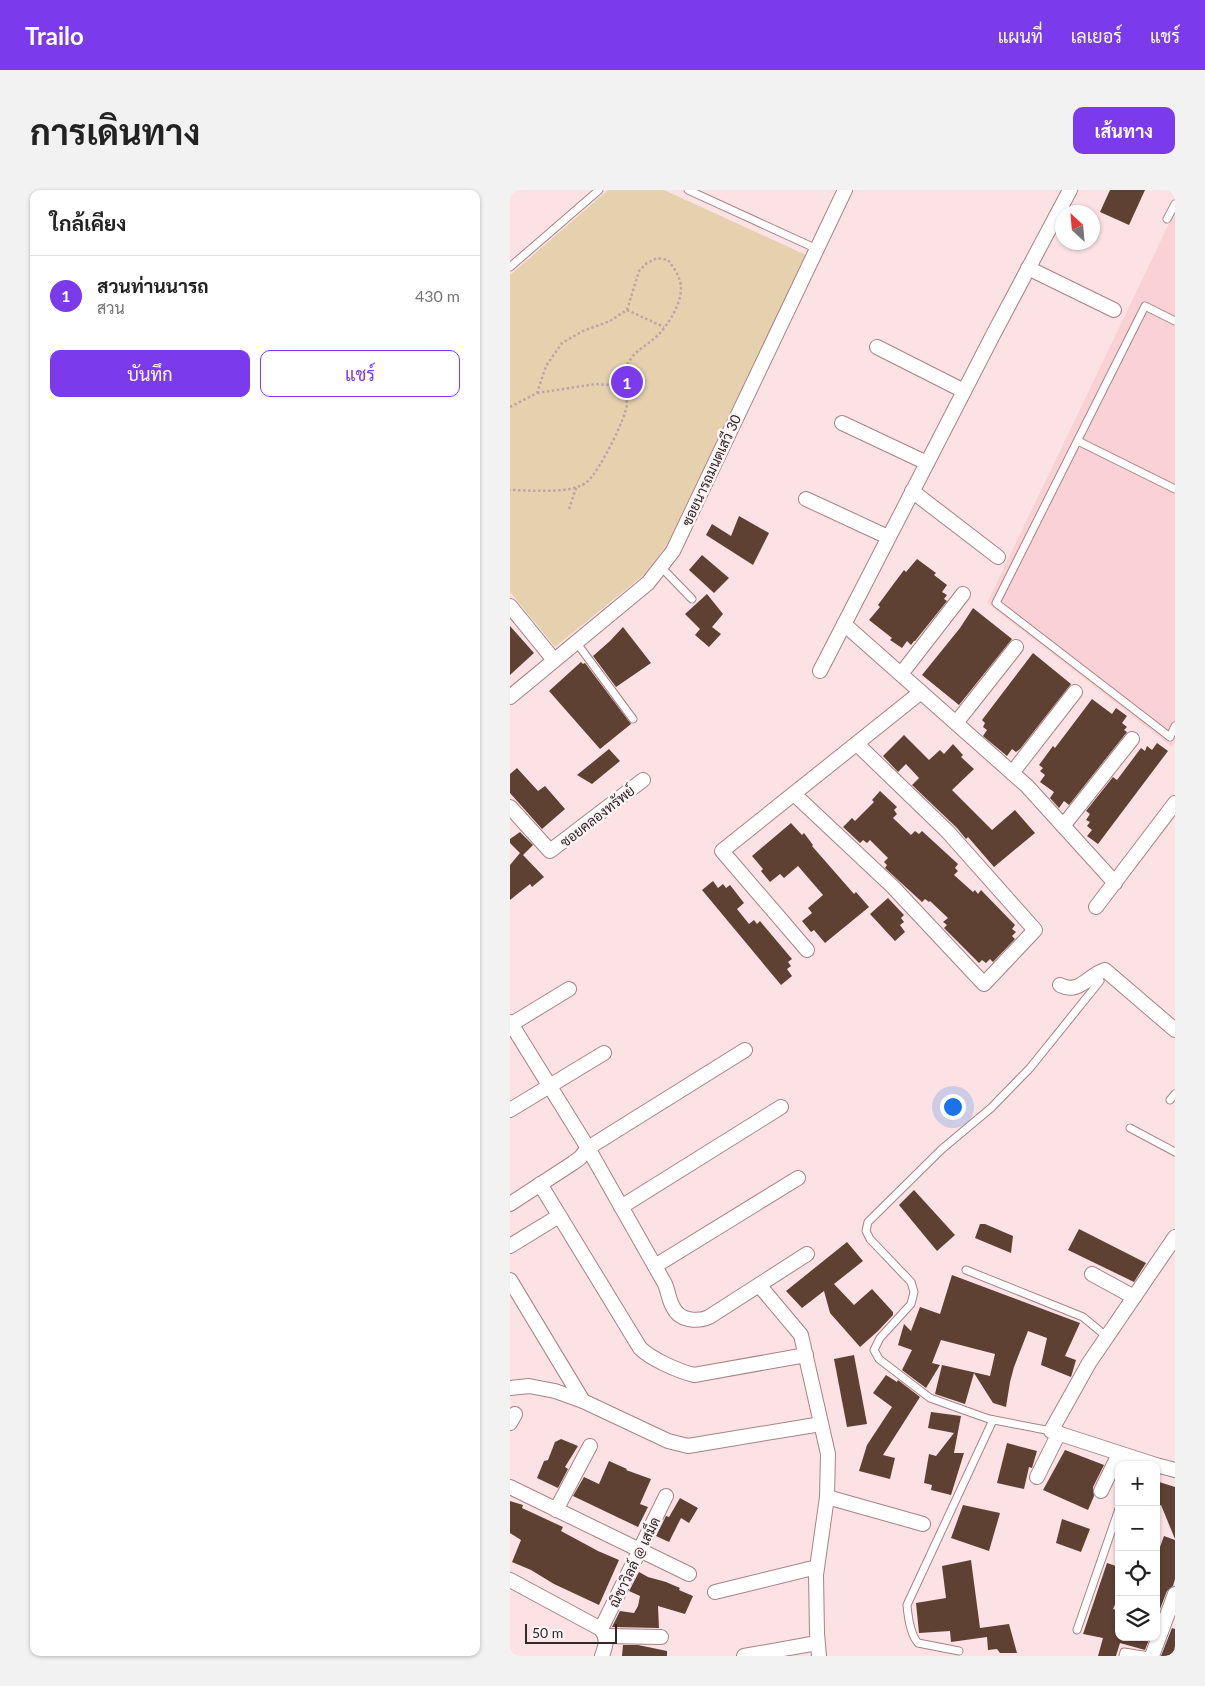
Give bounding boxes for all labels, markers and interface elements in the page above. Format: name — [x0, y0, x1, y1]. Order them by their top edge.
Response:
text: Trailo — [25, 21, 84, 50]
text: แผนที่ — [998, 25, 1043, 47]
text: เลเยอร์ — [1071, 25, 1122, 47]
text: แชร์ — [1150, 25, 1180, 47]
button: เส้นทาง — [1073, 107, 1175, 154]
text: การเดินทาง — [30, 110, 200, 152]
north arrow — [1055, 205, 1100, 250]
text: ใกล้เคียง — [50, 210, 126, 235]
text: สวนท่านนารถ — [97, 274, 209, 297]
text: 1 — [61, 286, 71, 305]
text: 430 m — [415, 286, 460, 305]
text: สวน — [97, 298, 125, 317]
button: บันทึก — [50, 350, 250, 397]
button: แชร์ — [260, 350, 460, 397]
pin: 1 — [611, 363, 643, 401]
street label: ซอยนารถมนตเสวี 30 — [678, 412, 744, 528]
street label: ซอยคลองทรัพย์ — [556, 782, 638, 850]
your location — [940, 1094, 966, 1120]
map controls — [1115, 1461, 1160, 1641]
button: + — [1115, 1461, 1160, 1506]
button: − — [1115, 1506, 1160, 1551]
street label: ณิชาวิลล์ @ เสม็ด — [605, 1514, 663, 1610]
button: locate — [1115, 1551, 1160, 1596]
button: layers — [1115, 1596, 1160, 1641]
scale bar — [525, 1621, 618, 1644]
text: 50 m — [532, 1624, 563, 1641]

